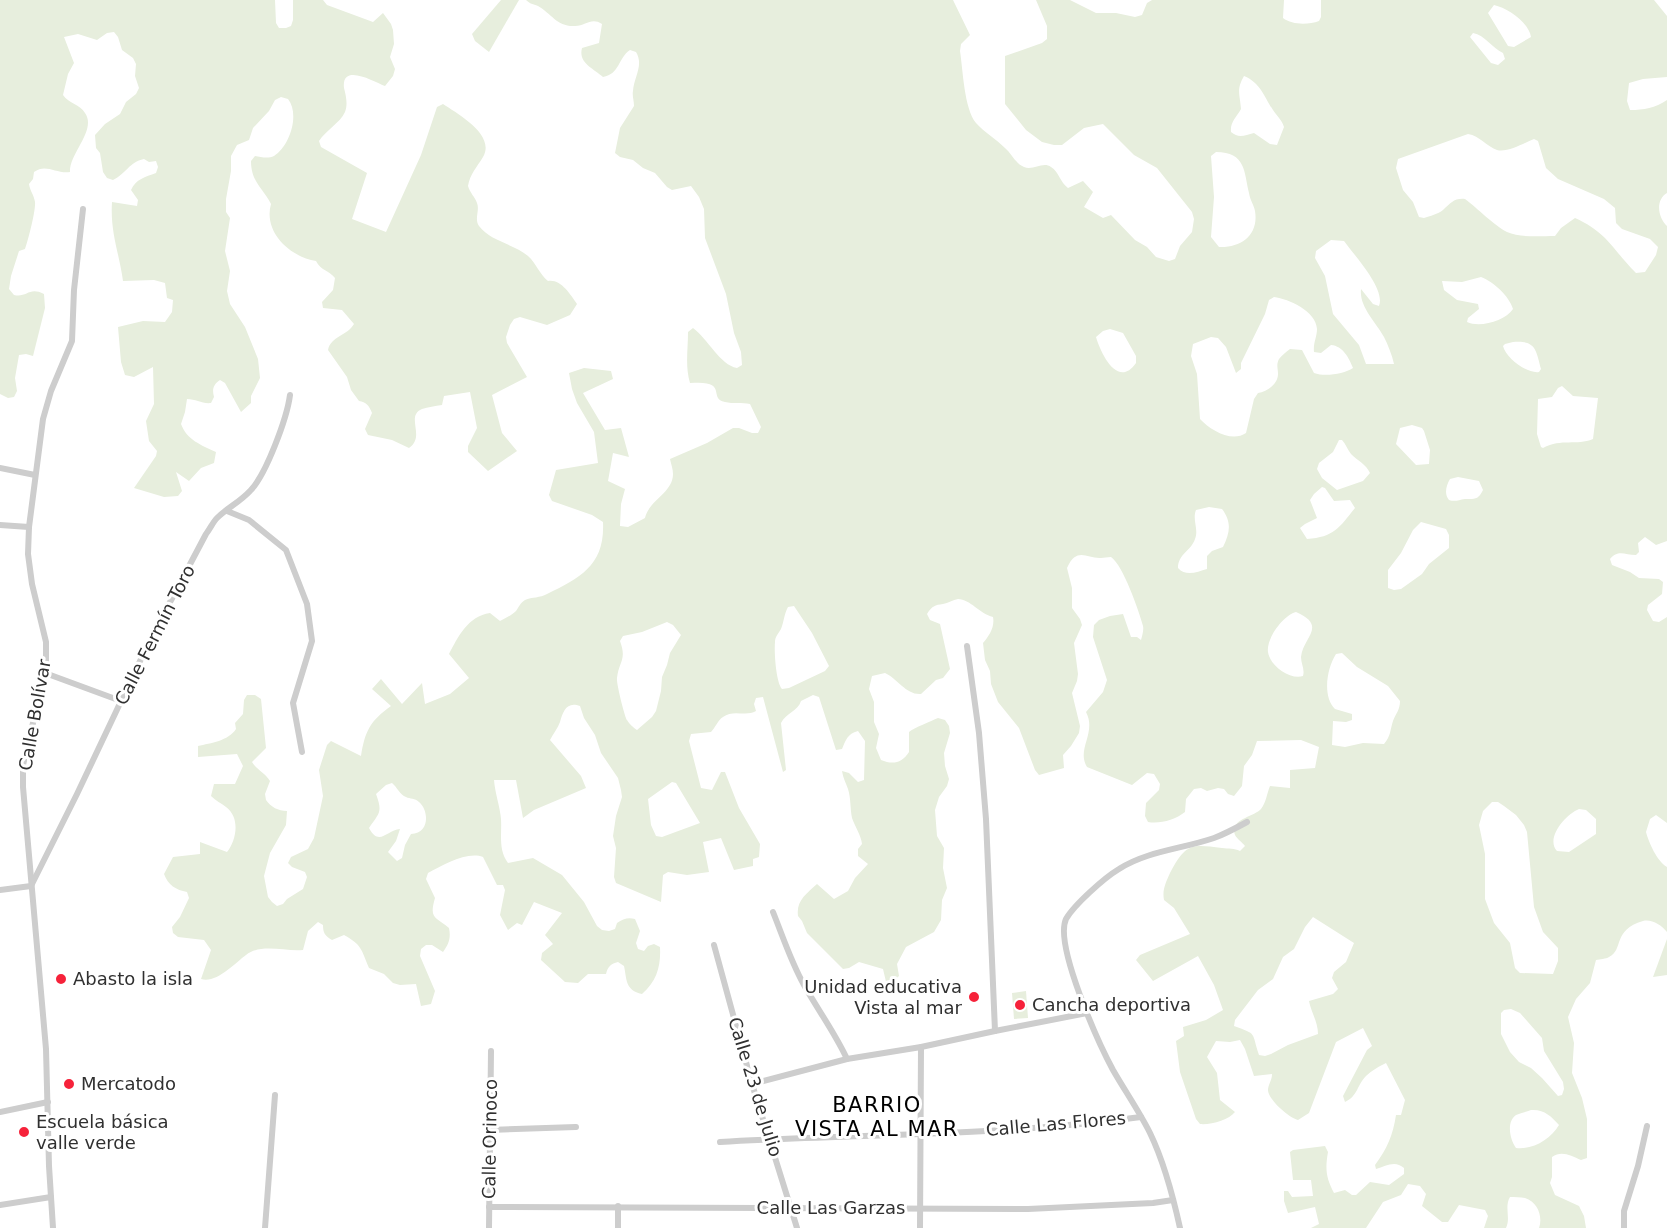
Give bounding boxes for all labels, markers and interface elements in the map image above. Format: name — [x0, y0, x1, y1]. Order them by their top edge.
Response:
street label: Calle Fermín Toro — [110, 561, 199, 708]
street label: Calle Bolívar — [14, 657, 55, 772]
place label: Abasto la isla — [73, 968, 193, 989]
marker: Abasto la isla — [54, 972, 68, 986]
place label: Unidad educativa Vista al mar — [804, 976, 963, 1018]
marker: Unidad educativa Vista al mar — [967, 990, 981, 1004]
place label: Cancha deportiva — [1032, 994, 1191, 1015]
marker: Cancha deportiva — [1013, 998, 1027, 1012]
street label: Calle 23 de Julio — [724, 1014, 787, 1159]
place label: Mercatodo — [81, 1073, 176, 1094]
marker: Mercatodo — [62, 1077, 76, 1091]
street label: Calle Orinoco — [478, 1079, 501, 1199]
district label: BARRIO VISTA AL MAR — [795, 1093, 959, 1141]
street label: Calle Las Flores — [985, 1107, 1127, 1140]
place label: Escuela básica valle verde — [36, 1111, 169, 1153]
marker: Escuela básica valle verde — [17, 1125, 31, 1139]
street label: Calle Las Garzas — [757, 1197, 905, 1218]

